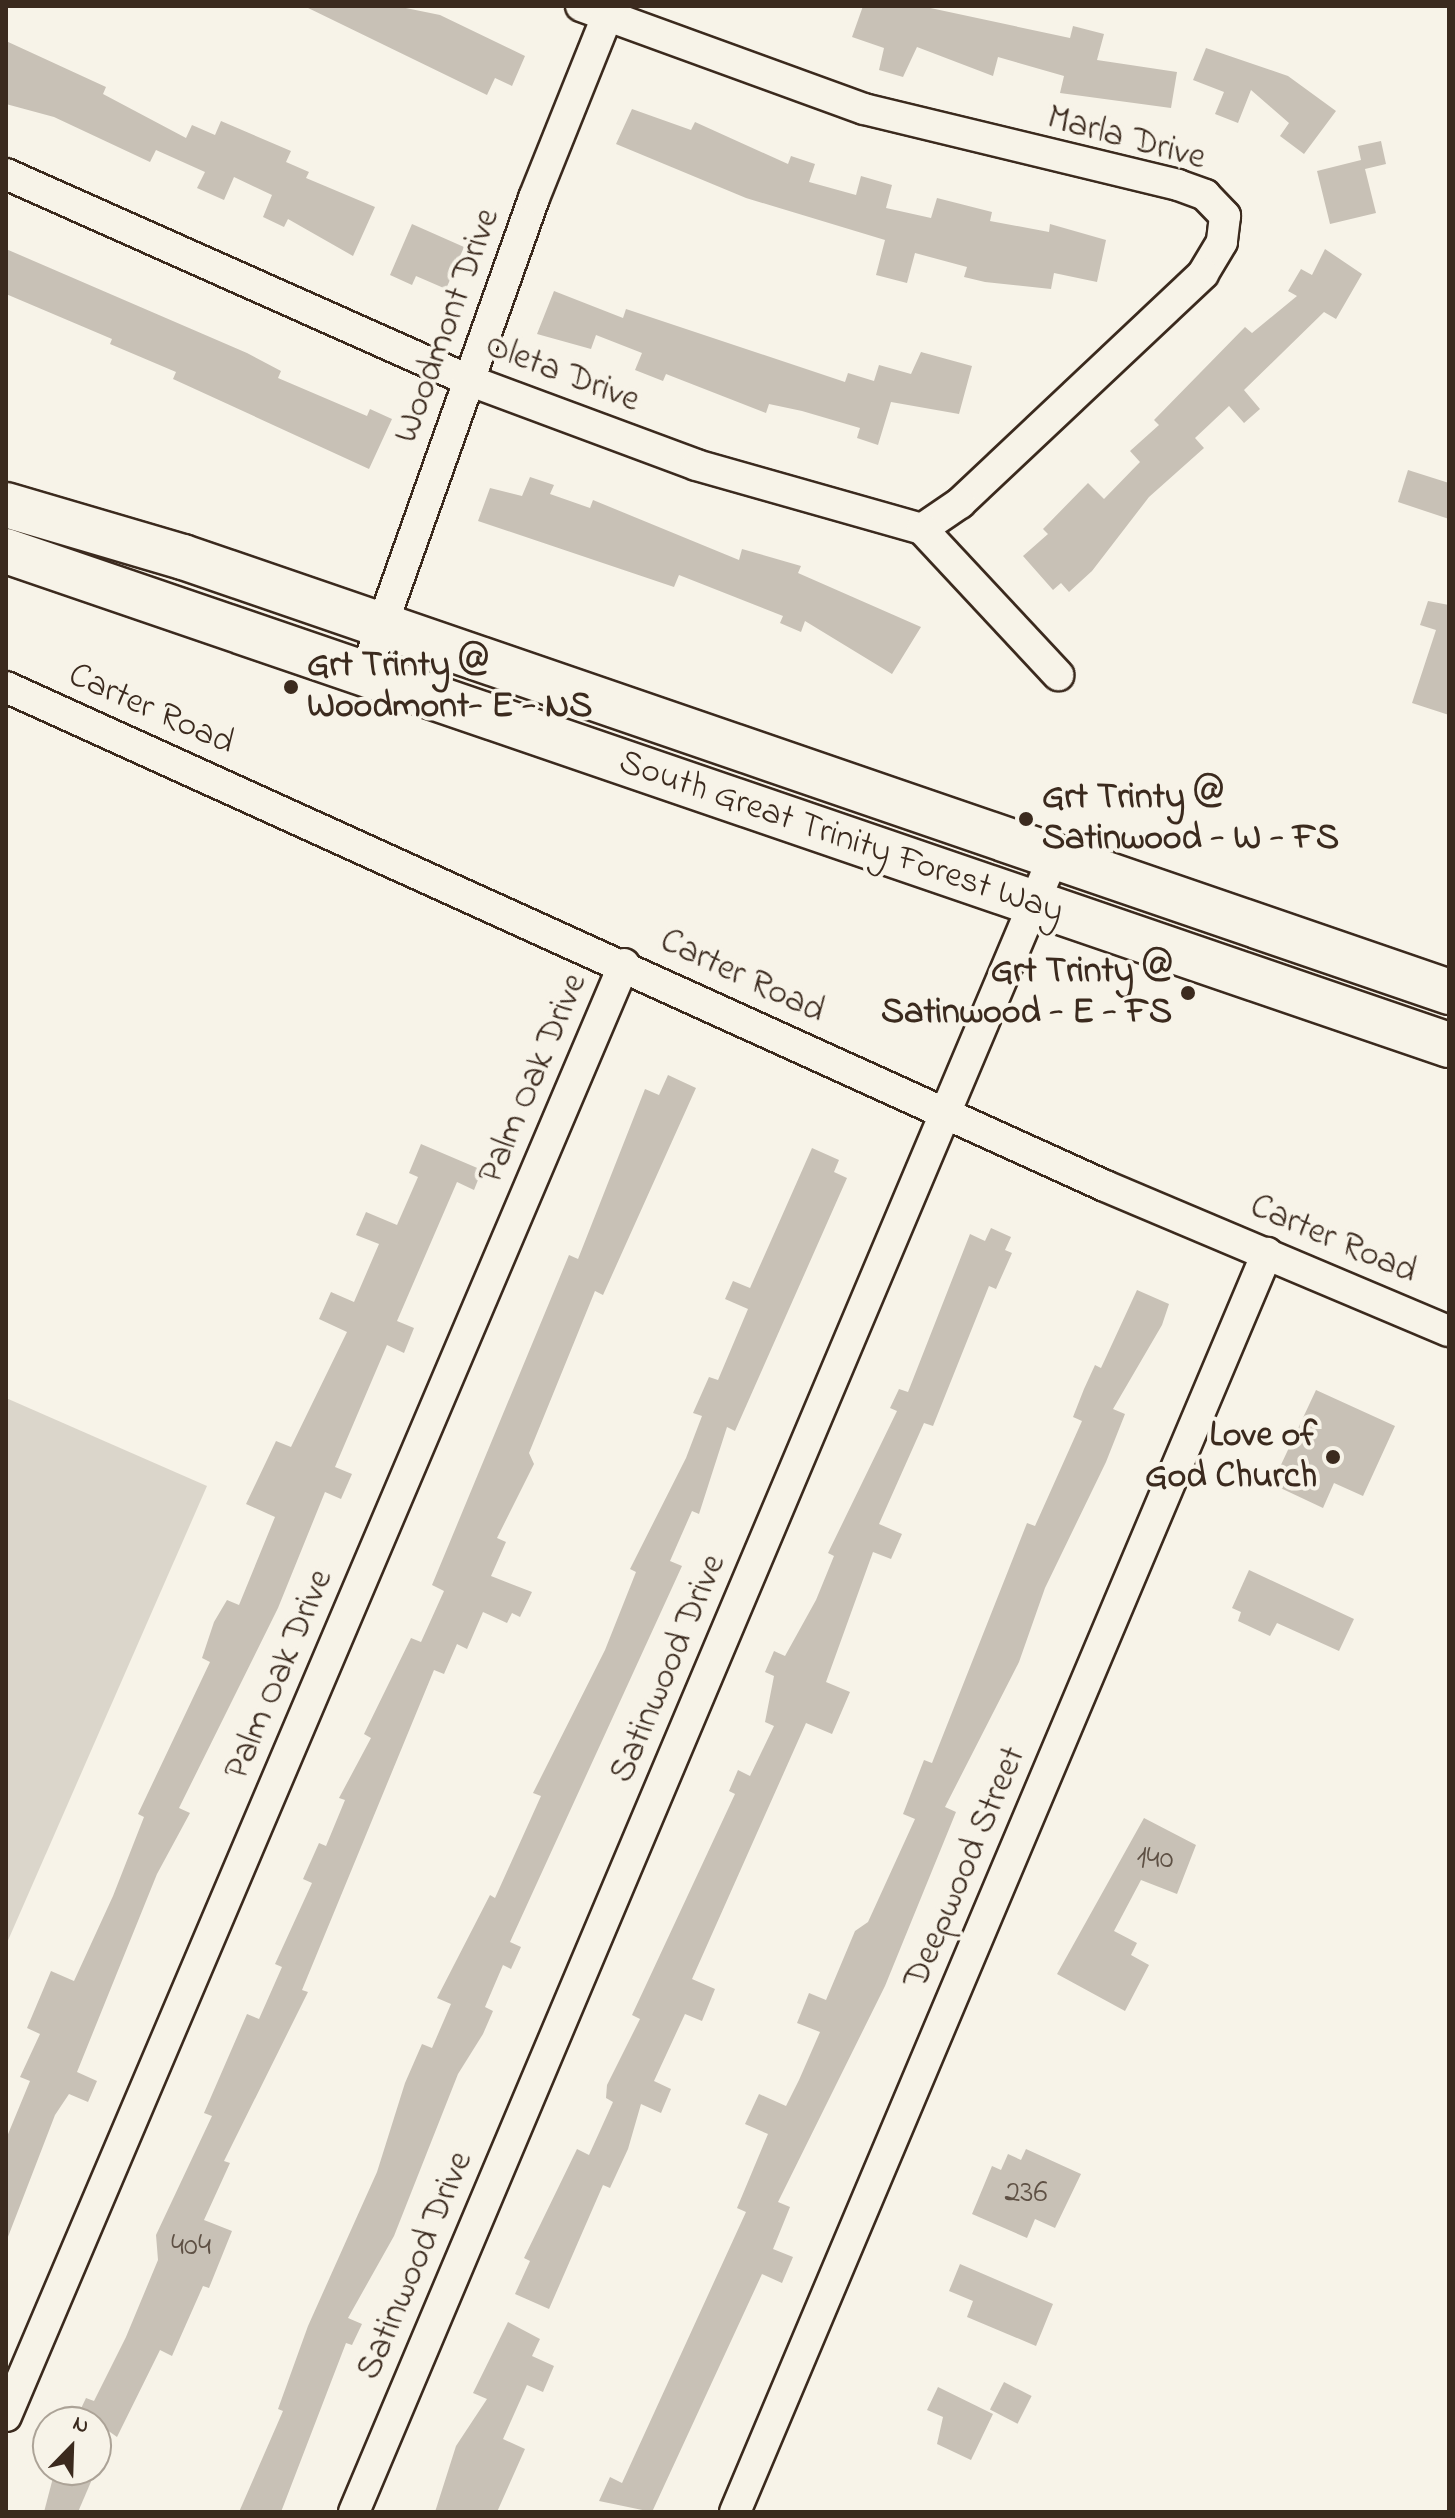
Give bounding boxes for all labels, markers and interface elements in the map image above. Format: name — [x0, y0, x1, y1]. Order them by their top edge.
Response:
street label: Marla Drive — [1042, 97, 1210, 181]
street label: Woodmont Drive — [386, 203, 510, 449]
street label: Oleta Drive — [479, 325, 645, 423]
place label: Grt Trinty @ Woodmont- E - NS — [307, 644, 592, 729]
street label: Carter Road — [61, 654, 241, 766]
marker: Grt Trinty @ Woodmont- E - NS — [282, 678, 300, 696]
street label: South Great Trinity Forest Way — [613, 741, 1069, 935]
place label: Grt Trinty @ Satinwood - W - FS — [1042, 776, 1339, 861]
marker: Grt Trinty @ Satinwood - W - FS — [1017, 810, 1035, 828]
street label: Carter Road — [653, 920, 831, 1034]
place label: Grt Trinty @ Satinwood - E - FS — [881, 950, 1172, 1035]
street label: Palm Oak Drive — [470, 967, 598, 1191]
marker: Grt Trinty @ Satinwood - E - FS — [1179, 984, 1197, 1002]
street label: Carter Road — [1243, 1186, 1423, 1294]
place label: Love of God Church — [1145, 1414, 1317, 1499]
marker: Love of God Church — [1324, 1448, 1342, 1466]
street label: Satinwood Drive — [601, 1548, 737, 1790]
street label: Palm Oak Drive — [216, 1563, 344, 1787]
street label: Deepwood Street — [896, 1740, 1036, 1996]
house number: 140 — [1136, 1841, 1174, 1879]
street label: Satinwood Drive — [348, 2145, 484, 2387]
house number: 236 — [1004, 2175, 1048, 2213]
house number: 404 — [171, 2228, 211, 2266]
north arrow — [32, 2406, 112, 2486]
text: N — [67, 2408, 94, 2443]

